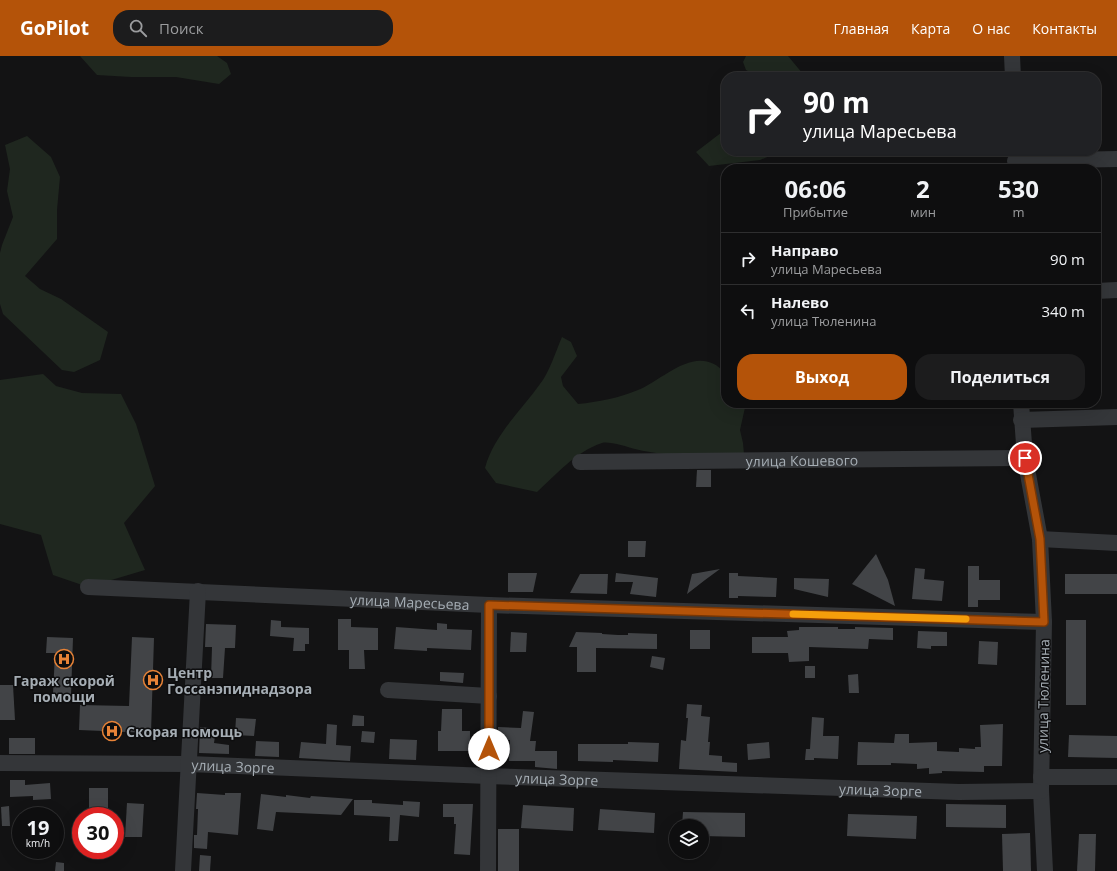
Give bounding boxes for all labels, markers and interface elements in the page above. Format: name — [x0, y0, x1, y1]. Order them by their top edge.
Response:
search box — [113, 10, 393, 46]
text: GoPilot — [20, 15, 89, 41]
icon: search — [127, 17, 149, 39]
text: Поиск — [159, 18, 203, 38]
text: Главная — [834, 19, 889, 38]
text: Карта — [911, 19, 950, 38]
text: О нас — [972, 19, 1010, 38]
text: Контакты — [1032, 19, 1097, 38]
text: 90 m — [803, 83, 870, 121]
icon: right — [737, 88, 789, 140]
text: улица Маресьева — [803, 119, 957, 143]
text: 06:06 — [785, 172, 846, 205]
text: 2 — [916, 172, 930, 205]
text: 530 — [998, 172, 1039, 205]
text: Прибытие — [783, 203, 848, 221]
text: мин — [910, 203, 936, 221]
text: m — [1012, 203, 1025, 221]
text: Направо — [771, 240, 839, 260]
icon: right — [737, 248, 759, 270]
text: 90 m — [1050, 249, 1085, 269]
text: улица Маресьева — [771, 260, 882, 278]
text: Налево — [771, 292, 829, 312]
icon: left — [737, 300, 759, 322]
text: 340 m — [1041, 301, 1085, 321]
text: улица Тюленина — [771, 312, 877, 330]
button: Выход — [737, 354, 907, 400]
button: Поделиться — [915, 354, 1085, 400]
pin — [1008, 441, 1042, 475]
icon: arrive — [1014, 447, 1036, 469]
street label: улица Кошевого — [746, 450, 858, 470]
street label: улица Маресьева — [349, 589, 470, 614]
street label: улица Тюленина — [1033, 639, 1053, 753]
hospital icon: Гараж скорой помощи — [53, 648, 75, 670]
place label: Центр Госсанэпиднадзора — [167, 663, 312, 698]
hospital icon: Центр Госсанэпиднадзора — [142, 669, 164, 691]
place label: Гараж скорой помощи — [13, 671, 115, 706]
hospital icon: Скорая помощь — [101, 720, 123, 742]
place label: Скорая помощь — [126, 722, 243, 741]
position arrow — [468, 728, 510, 770]
street label: улица Зорге — [191, 755, 275, 777]
street label: улица Зорге — [515, 767, 599, 789]
street label: улица Зорге — [839, 778, 923, 800]
speed limit sign: 30 — [72, 807, 124, 859]
text: 19 — [27, 814, 49, 841]
map controls — [669, 819, 709, 859]
button: layers — [669, 819, 709, 859]
text: km/h — [26, 836, 50, 850]

